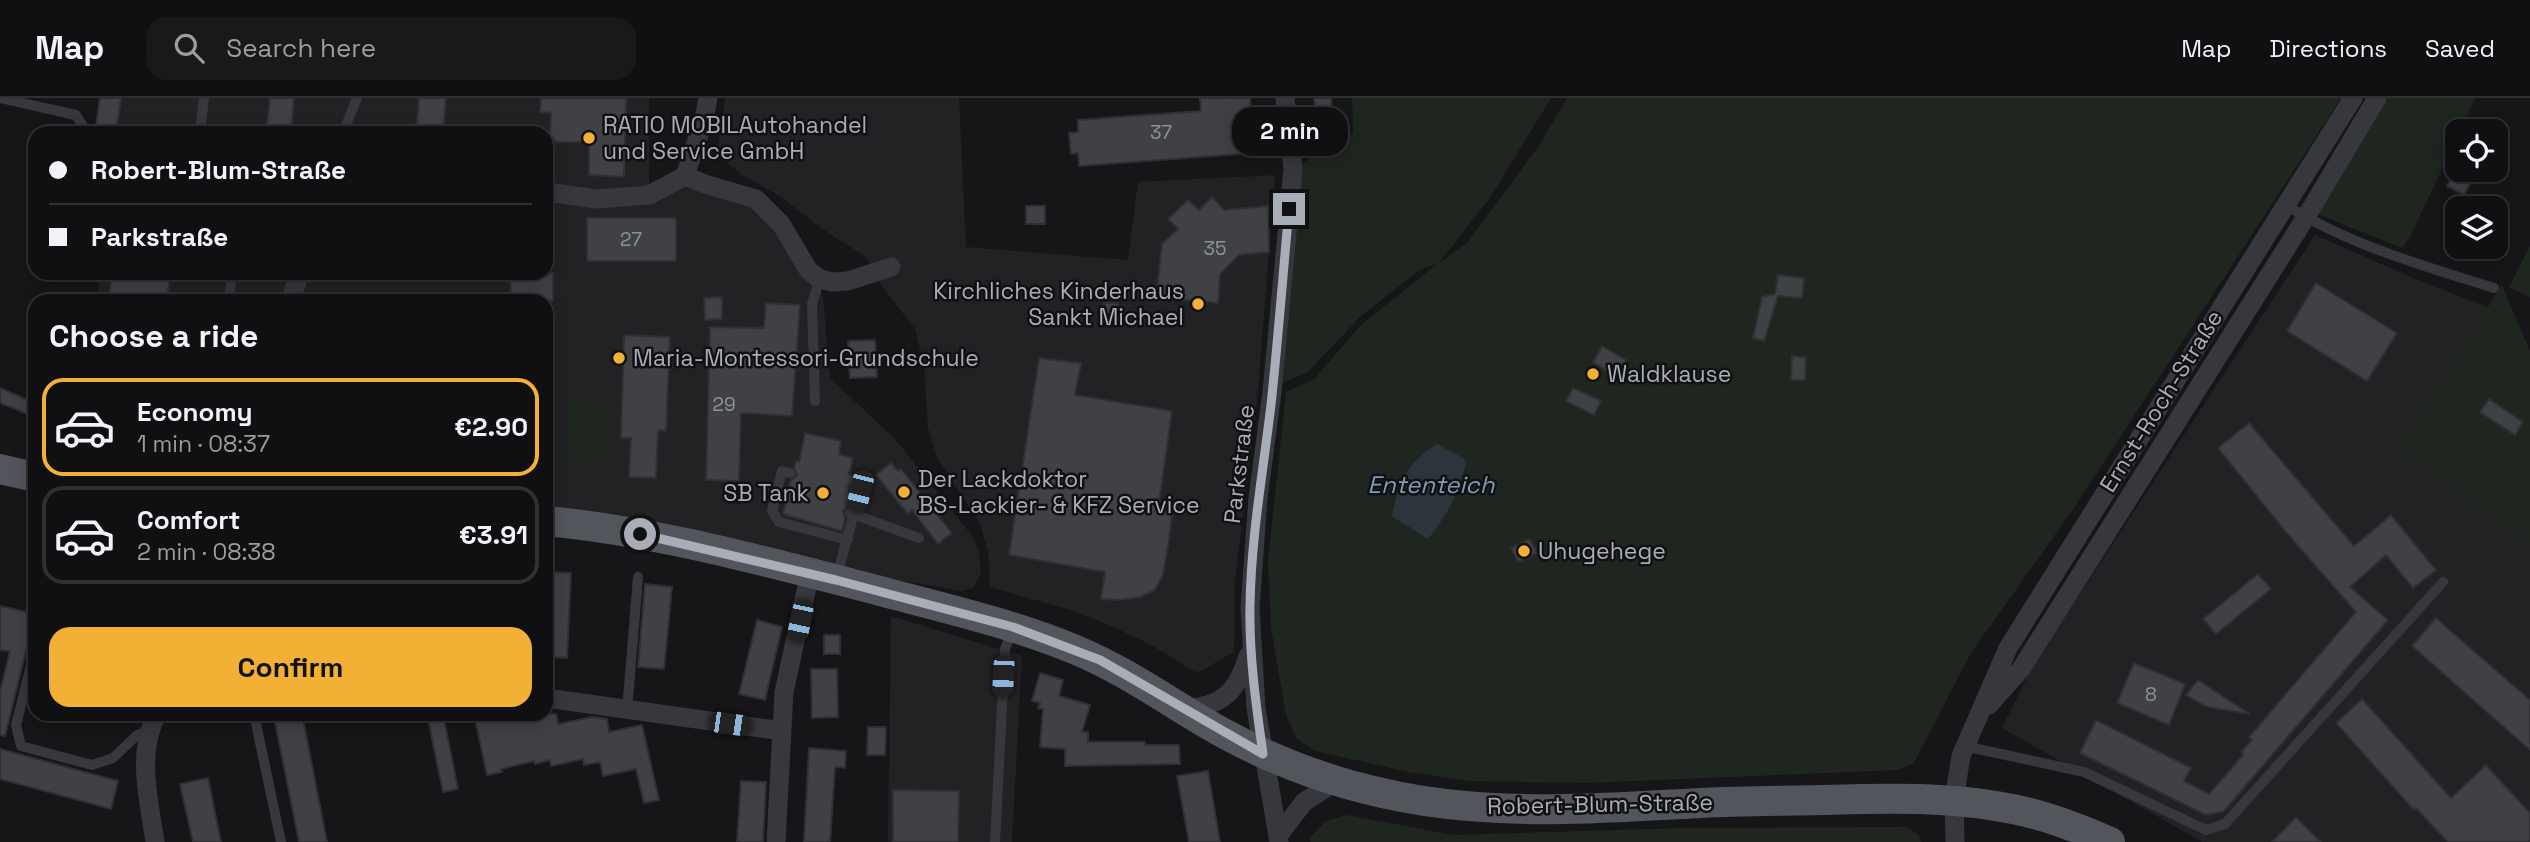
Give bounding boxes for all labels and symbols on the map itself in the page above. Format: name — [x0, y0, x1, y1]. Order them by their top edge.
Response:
callout: 2 min — [1231, 108, 1347, 156]
place label: RATIO MOBILAutohandel und Service GmbH — [603, 110, 867, 166]
house number: 37 — [1150, 120, 1172, 145]
marker: RATIO MOBILAutohandel und Service GmbH — [581, 130, 597, 146]
route end — [1273, 193, 1305, 225]
house number: 27 — [620, 227, 642, 252]
house number: 35 — [1204, 236, 1226, 261]
place label: Kirchliches Kinderhaus Sankt Michael — [933, 276, 1184, 332]
marker: Kirchliches Kinderhaus Sankt Michael — [1190, 296, 1206, 312]
street label: Ernst-Roch-Straße — [2093, 304, 2229, 498]
place label: Maria-Montessori-Grundschule — [633, 343, 979, 373]
marker: Maria-Montessori-Grundschule — [611, 350, 627, 366]
place label: Waldklause — [1607, 359, 1731, 389]
marker: Waldklause — [1585, 366, 1601, 382]
house number: 29 — [712, 392, 736, 417]
street label: Parkstraße — [1217, 403, 1261, 525]
place label: Der Lackdoktor BS-Lackier- & KFZ Service — [918, 464, 1200, 520]
car — [845, 468, 876, 514]
water label: Ententeich — [1368, 469, 1496, 500]
place label: SB Tank — [723, 478, 809, 508]
marker: Der Lackdoktor BS-Lackier- & KFZ Service — [896, 484, 912, 500]
marker: SB Tank — [815, 485, 831, 501]
route start — [624, 518, 656, 550]
place label: Uhugehege — [1538, 536, 1666, 566]
marker: Uhugehege — [1516, 543, 1532, 559]
car — [786, 598, 815, 644]
car — [992, 654, 1015, 698]
house number: 8 — [2145, 682, 2157, 707]
car — [708, 711, 753, 737]
street label: Robert-Blum-Straße — [1487, 787, 1713, 821]

